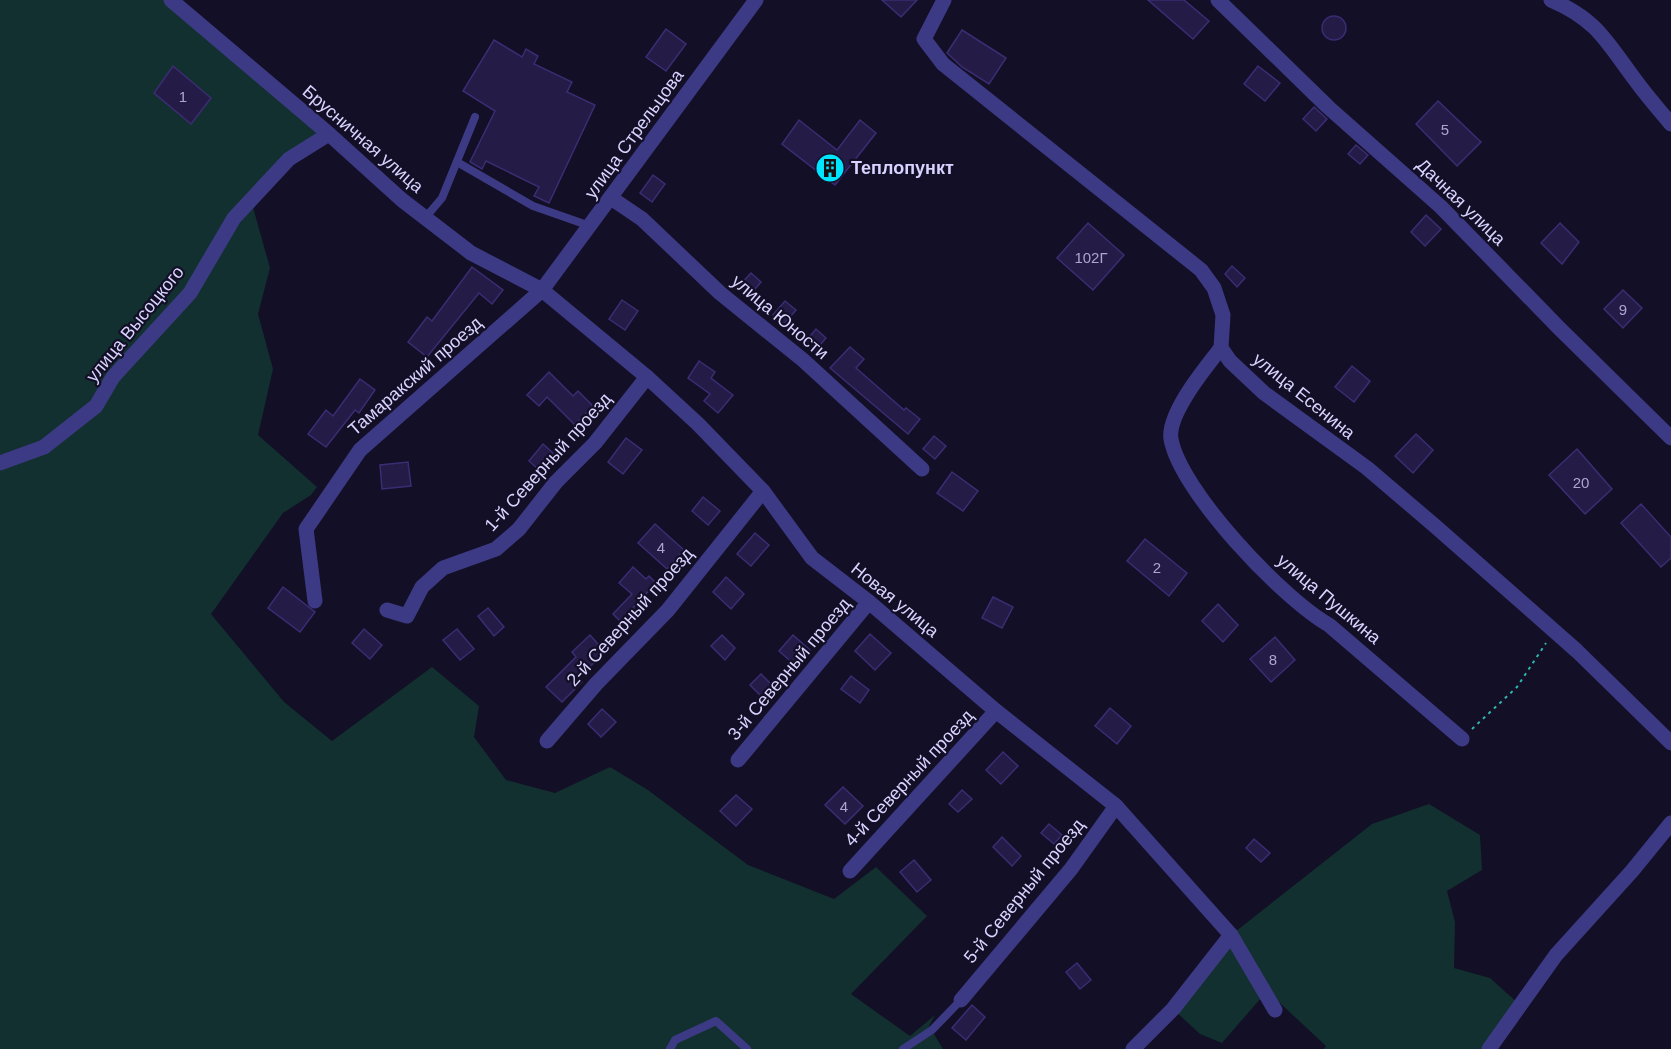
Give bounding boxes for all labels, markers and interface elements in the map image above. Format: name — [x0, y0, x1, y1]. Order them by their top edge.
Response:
street label: улица Стрельцова — [580, 65, 688, 202]
street label: Брусничная улица — [299, 81, 428, 197]
house number: 1 — [179, 88, 187, 105]
house number: 5 — [1441, 121, 1449, 138]
building icon: Теплопункт — [814, 152, 846, 184]
street label: Дачная улица — [1413, 155, 1510, 250]
place label: Теплопункт — [851, 158, 954, 178]
house number: 102Г — [1074, 249, 1108, 266]
street label: улица Высоцкого — [82, 262, 188, 386]
street label: улица Юности — [728, 271, 832, 363]
house number: 9 — [1619, 301, 1627, 318]
street label: Тамаракский проезд — [344, 312, 486, 439]
street label: улица Есенина — [1249, 349, 1360, 444]
street label: 1-й Северный проезд — [481, 388, 616, 535]
house number: 20 — [1573, 474, 1589, 491]
house number: 4 — [657, 539, 665, 556]
street label: 2-й Северный проезд — [563, 543, 698, 690]
street label: улица Пушкина — [1273, 550, 1385, 649]
street label: Новая улица — [847, 559, 943, 642]
house number: 2 — [1153, 559, 1161, 576]
street label: 3-й Северный проезд — [724, 594, 855, 744]
house number: 8 — [1269, 651, 1277, 668]
street label: 4-й Северный проезд — [840, 705, 978, 851]
house number: 4 — [840, 797, 848, 815]
street label: 5-й Северный проезд — [960, 815, 1088, 967]

